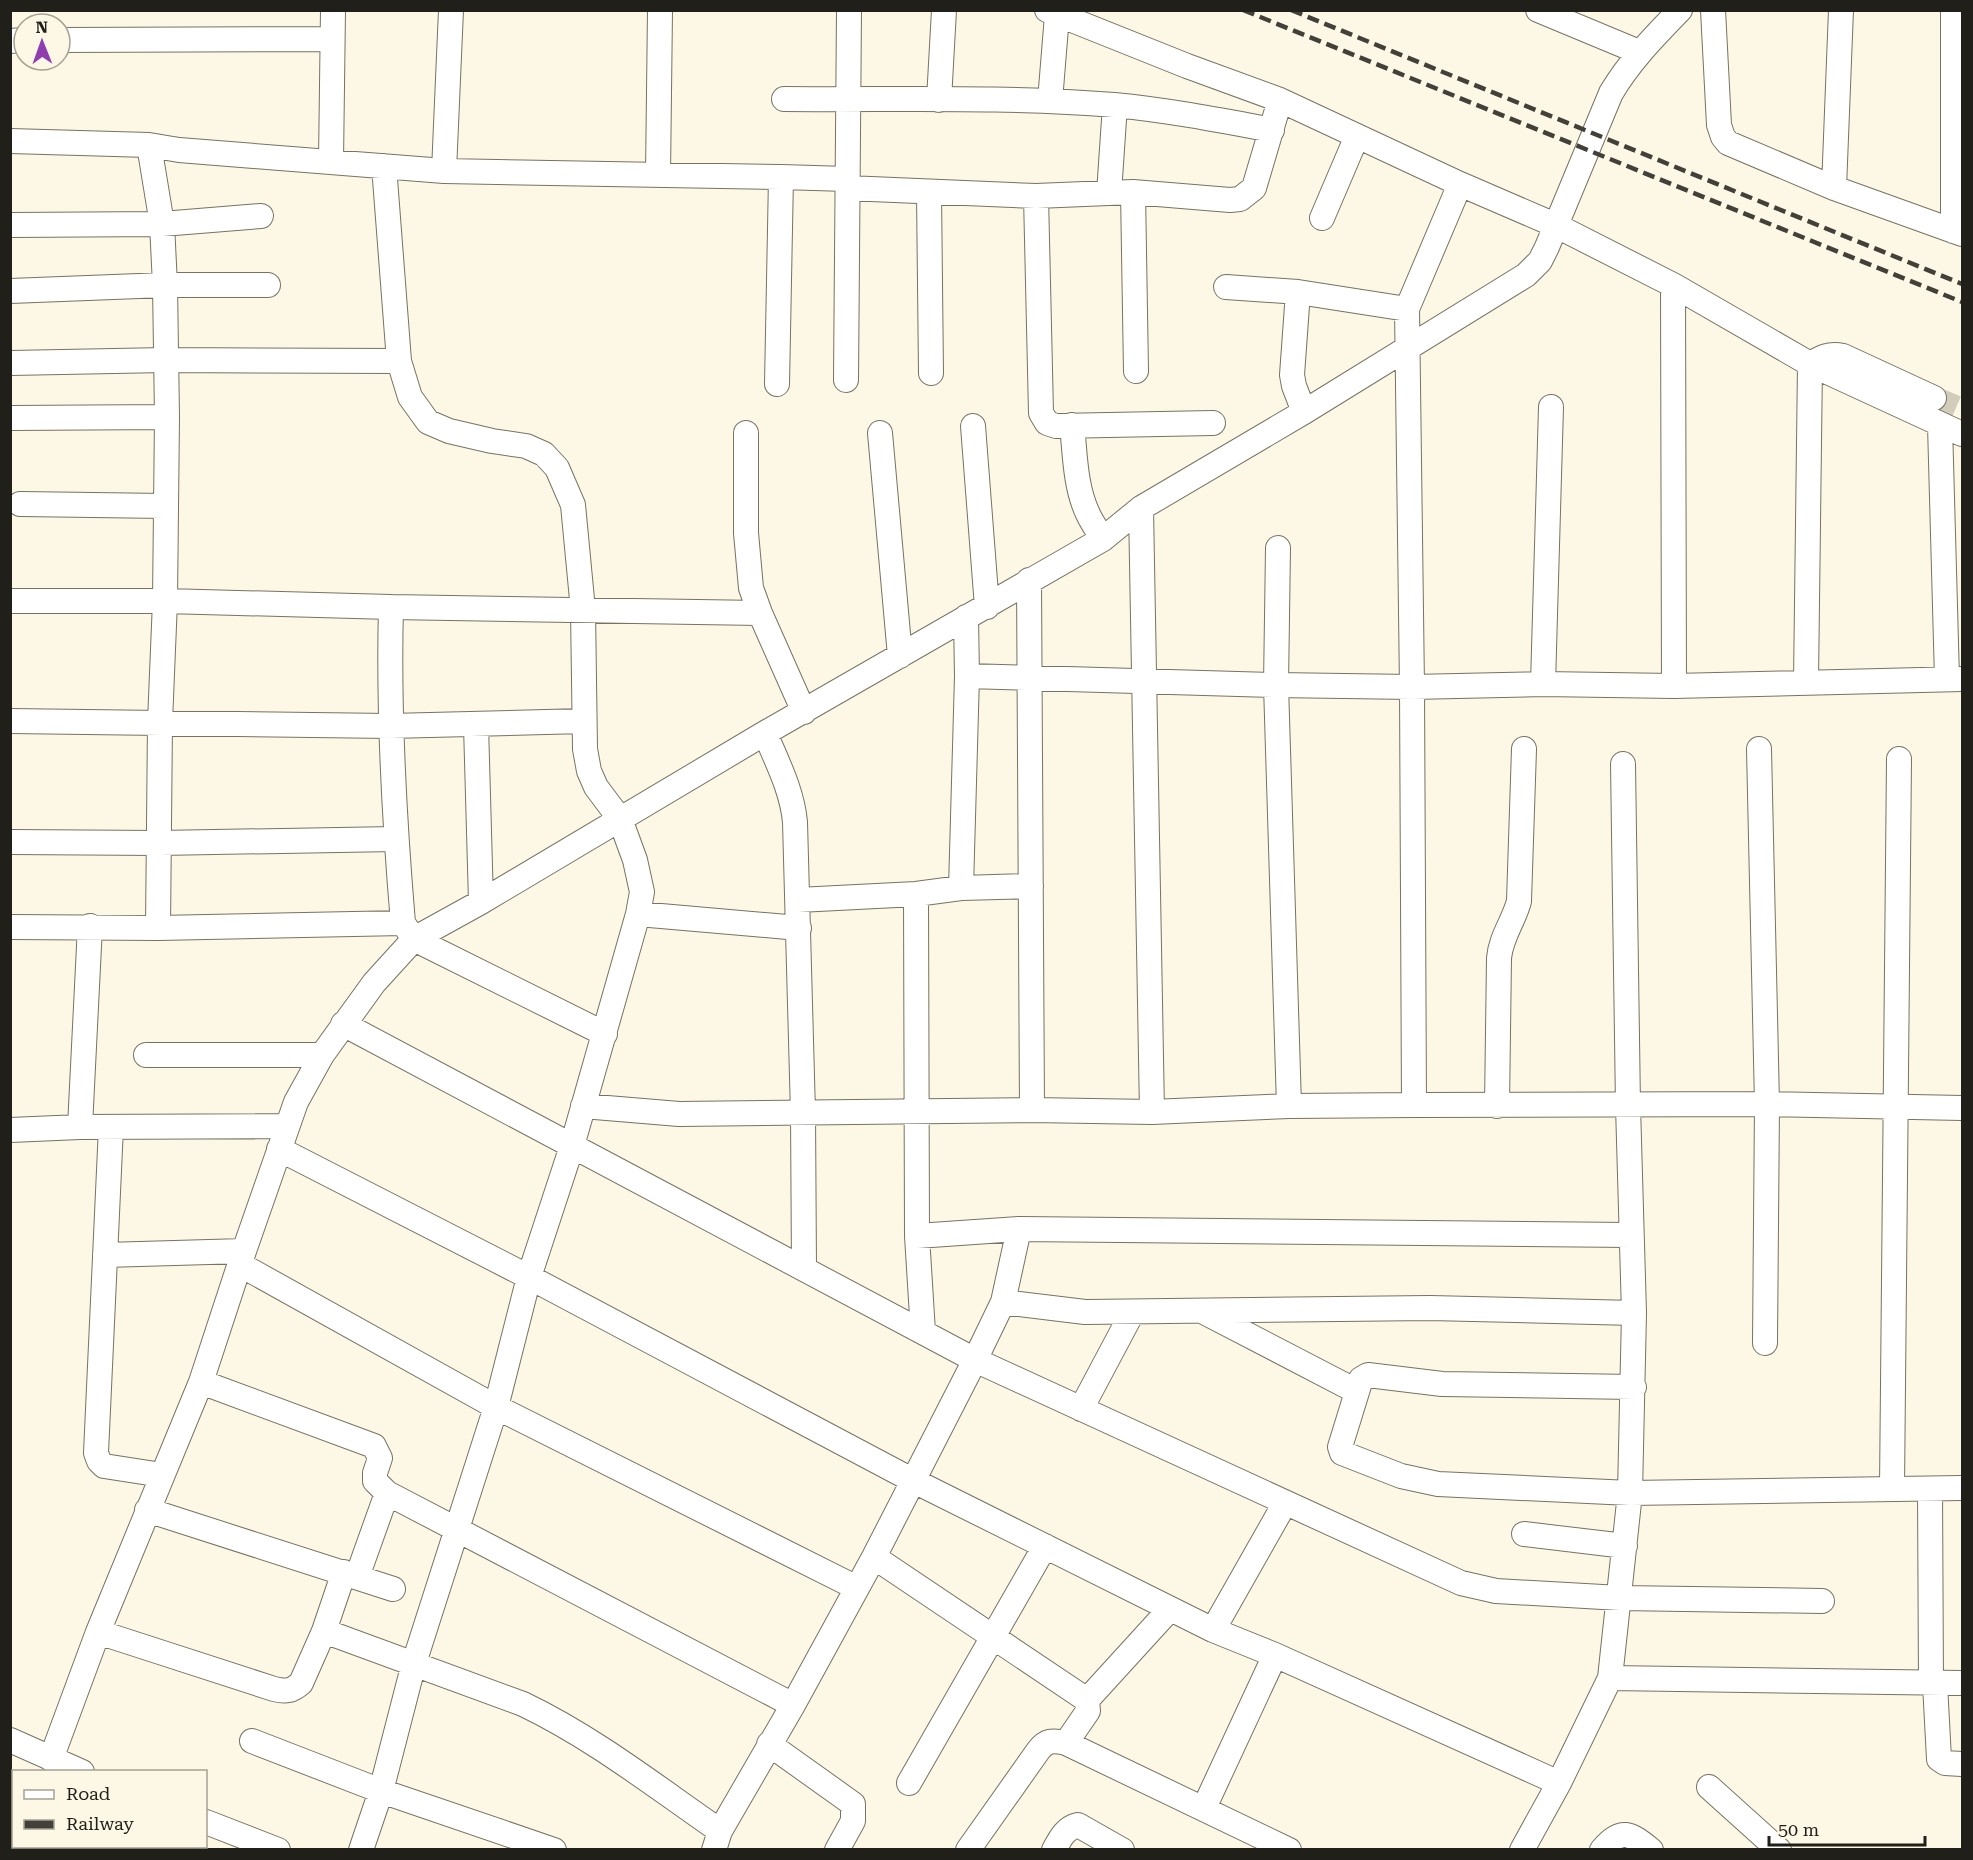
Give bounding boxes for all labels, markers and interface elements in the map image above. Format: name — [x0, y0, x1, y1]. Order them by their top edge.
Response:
north arrow — [12, 12, 72, 72]
text: N — [35, 18, 48, 37]
legend — [12, 1770, 207, 1848]
text: Road — [66, 1783, 111, 1804]
scale bar — [1769, 1809, 1925, 1847]
text: Railway — [66, 1813, 134, 1834]
text: 50 m — [1778, 1819, 1819, 1840]

